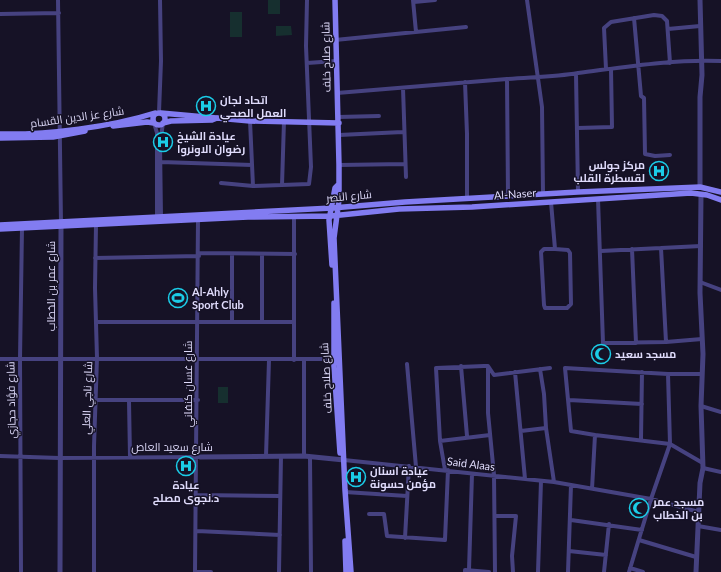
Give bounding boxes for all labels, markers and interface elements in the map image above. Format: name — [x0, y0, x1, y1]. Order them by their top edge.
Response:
street label: شارع صلاح خلف — [318, 21, 335, 93]
place label: اتحاد لجان العمل الصحي — [220, 93, 286, 123]
hospital icon: اتحاد لجان العمل الصحي — [195, 95, 217, 117]
street label: شارع عز الدين القسام — [29, 103, 125, 132]
place label: عيادة الشيخ رضوان الاونروا — [177, 129, 245, 157]
hospital icon: عيادة الشيخ رضوان الاونروا — [152, 131, 174, 153]
place label: مركز جولس لقسطرة القلب — [574, 158, 645, 185]
hospital icon: مركز جولس لقسطرة القلب — [648, 160, 670, 182]
street label: Al-Naser — [493, 186, 537, 201]
street label: شارع النصر — [325, 187, 372, 206]
street label: شارع عمر بن الخطاب — [44, 241, 59, 331]
place label: Al-Ahly Sport Club — [191, 285, 244, 311]
sports icon: Al-Ahly Sport Club — [167, 287, 189, 309]
street label: شارع غسان كنفاني — [181, 341, 197, 427]
street label: شارع صلاح خلف — [317, 342, 336, 414]
mosque icon: مسجد سعيد — [590, 343, 612, 365]
place label: مسجد سعيد — [615, 347, 676, 361]
street label: شارع فؤاد حجازي — [3, 361, 21, 439]
street label: شارع ناجي العلي — [79, 361, 97, 435]
street label: شارع سعيد العاص — [131, 440, 213, 455]
street label: Said Alaas — [446, 454, 496, 473]
hospital icon: عيادة د.نجوى مصلح — [175, 455, 197, 477]
place label: عيادة اسنان مؤمن حسونة — [370, 464, 436, 492]
hospital icon: عيادة اسنان مؤمن حسونة — [345, 466, 367, 488]
place label: عيادة د.نجوى مصلح — [153, 478, 219, 506]
place label: مسجد عمر بن الخطاب — [652, 495, 704, 522]
mosque icon: مسجد عمر بن الخطاب — [628, 497, 650, 519]

